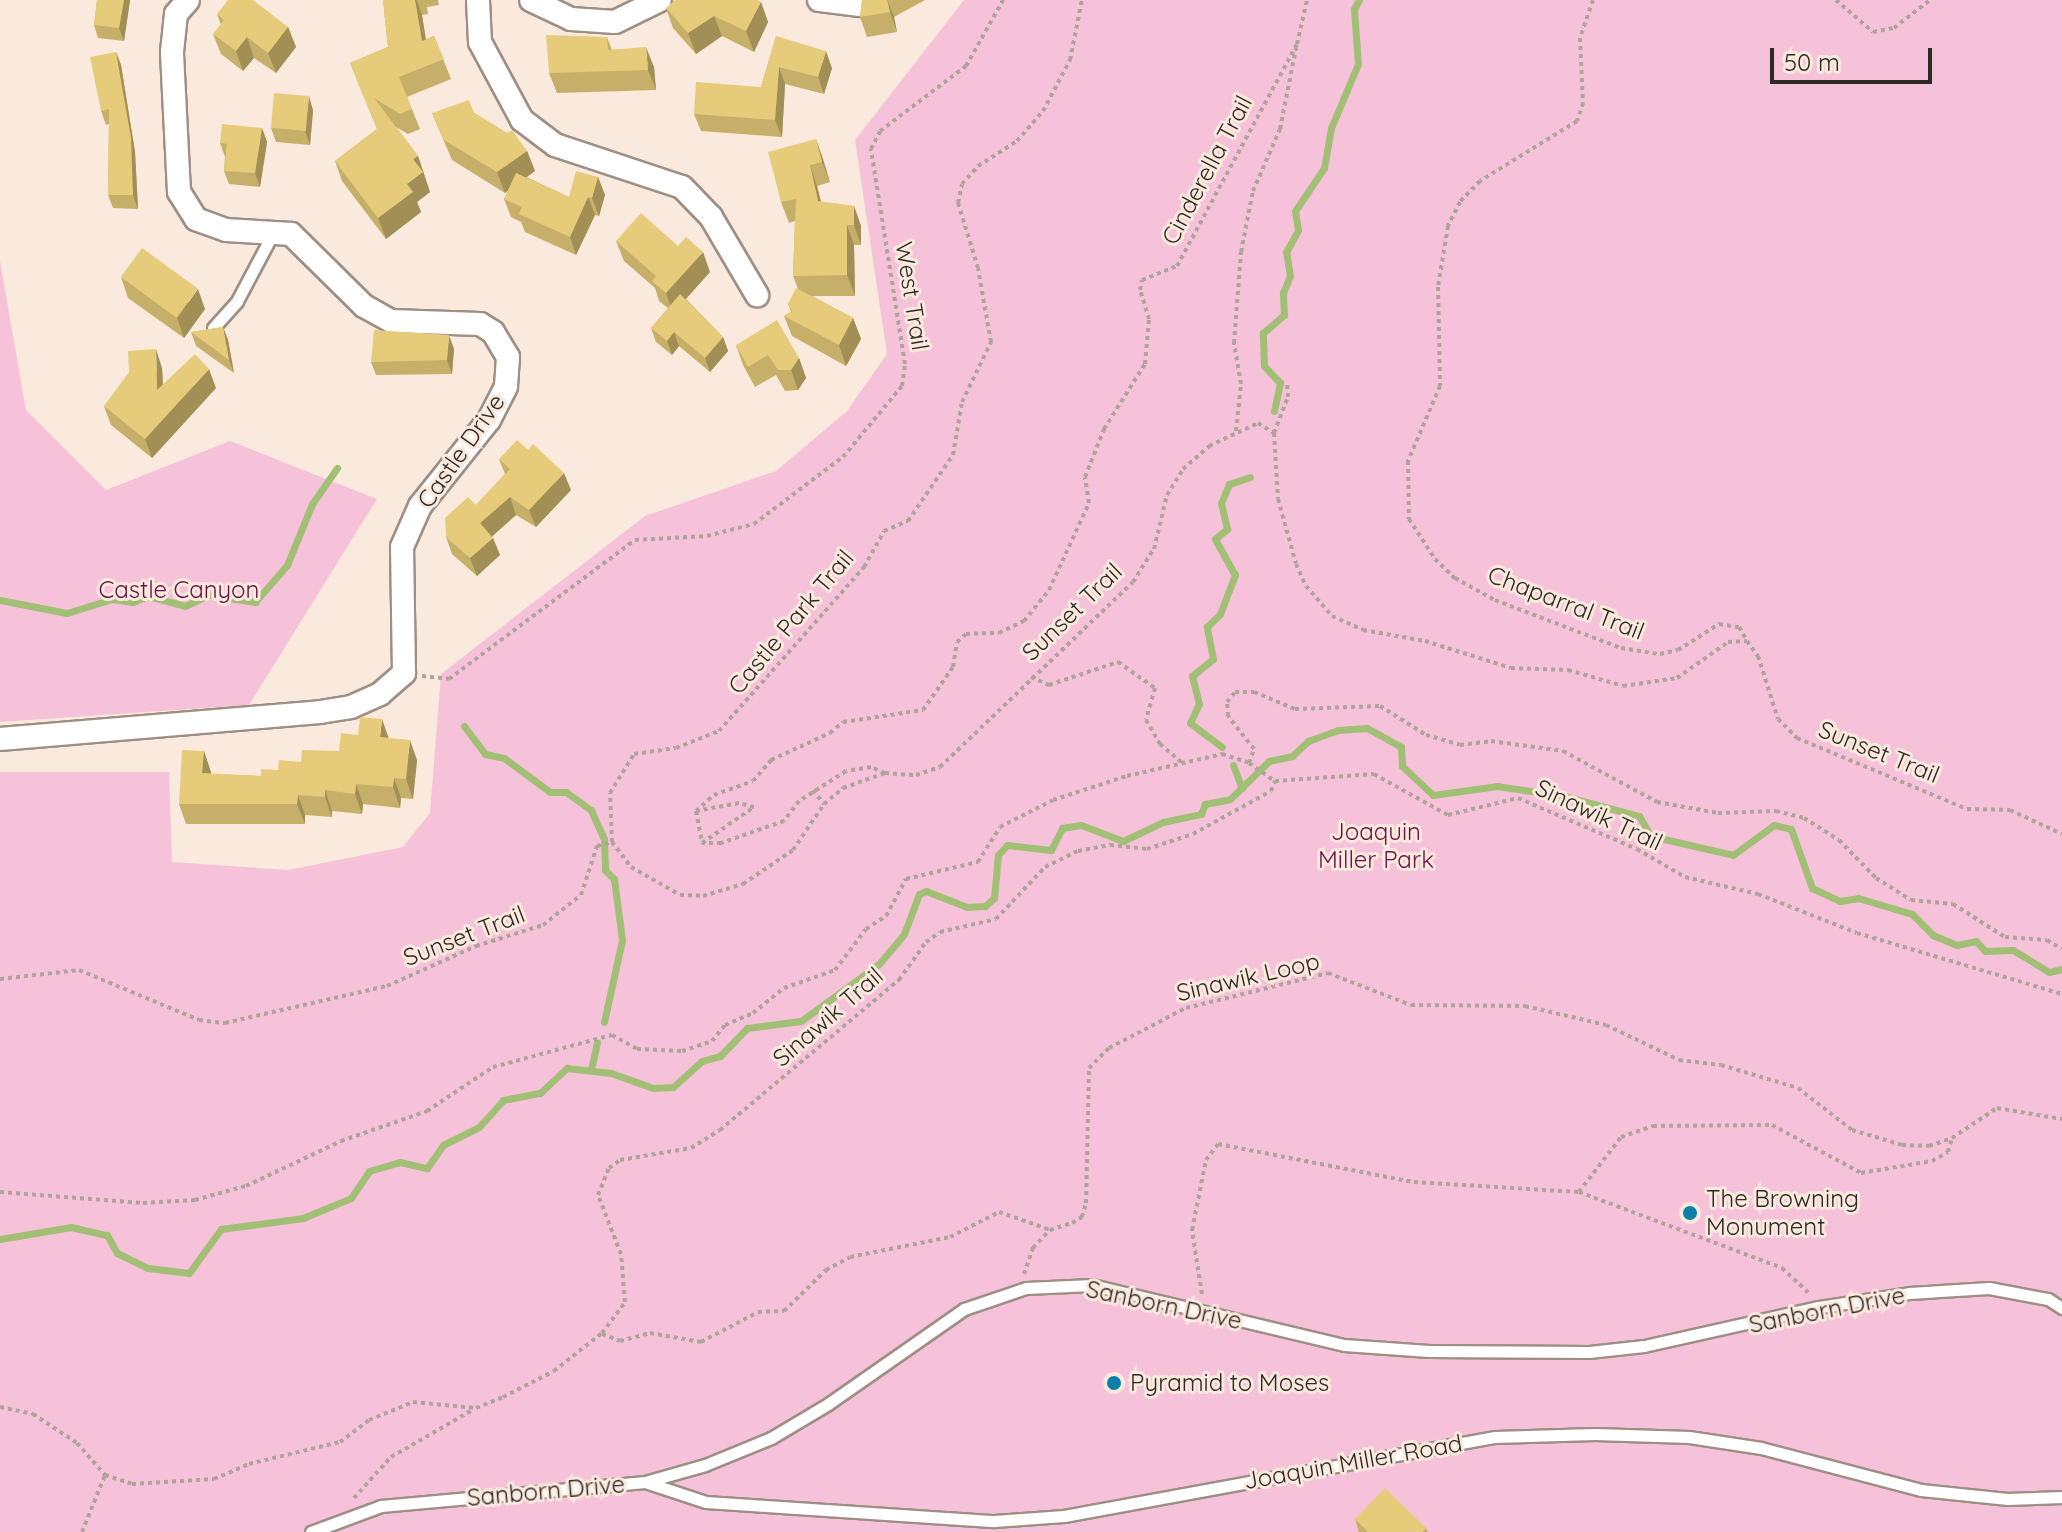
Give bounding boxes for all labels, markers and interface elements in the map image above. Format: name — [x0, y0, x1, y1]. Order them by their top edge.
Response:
scale bar — [1774, 32, 1936, 82]
text: 50 m — [1784, 47, 1840, 77]
street label: Cinderella Trail — [1156, 91, 1258, 249]
street label: West Trail — [889, 240, 935, 352]
street label: Castle Drive — [411, 388, 511, 514]
street label: Castle Park Trail — [722, 544, 860, 700]
street label: Sunset Trail — [1016, 557, 1128, 667]
street label: Chaparral Trail — [1484, 560, 1648, 646]
park label: Castle Canyon — [99, 576, 259, 604]
street label: Sunset Trail — [1814, 715, 1944, 789]
street label: Sinawik Trail — [1531, 773, 1667, 857]
park label: Joaquin Miller Park — [1318, 818, 1434, 874]
street label: Sunset Trail — [399, 900, 529, 972]
street label: Sinawik Loop — [1174, 947, 1322, 1007]
street label: Sinawik Trail — [767, 961, 889, 1073]
place label: The Browning Monument — [1706, 1185, 1859, 1241]
marker: The Browning Monument — [1681, 1204, 1699, 1222]
street label: Sanborn Drive — [1084, 1274, 1244, 1336]
street label: Sanborn Drive — [1747, 1281, 1907, 1339]
place label: Pyramid to Moses — [1130, 1369, 1329, 1397]
marker: Pyramid to Moses — [1105, 1374, 1123, 1392]
street label: Joaquin Miller Road — [1242, 1429, 1464, 1495]
street label: Sanborn Drive — [466, 1470, 626, 1512]

